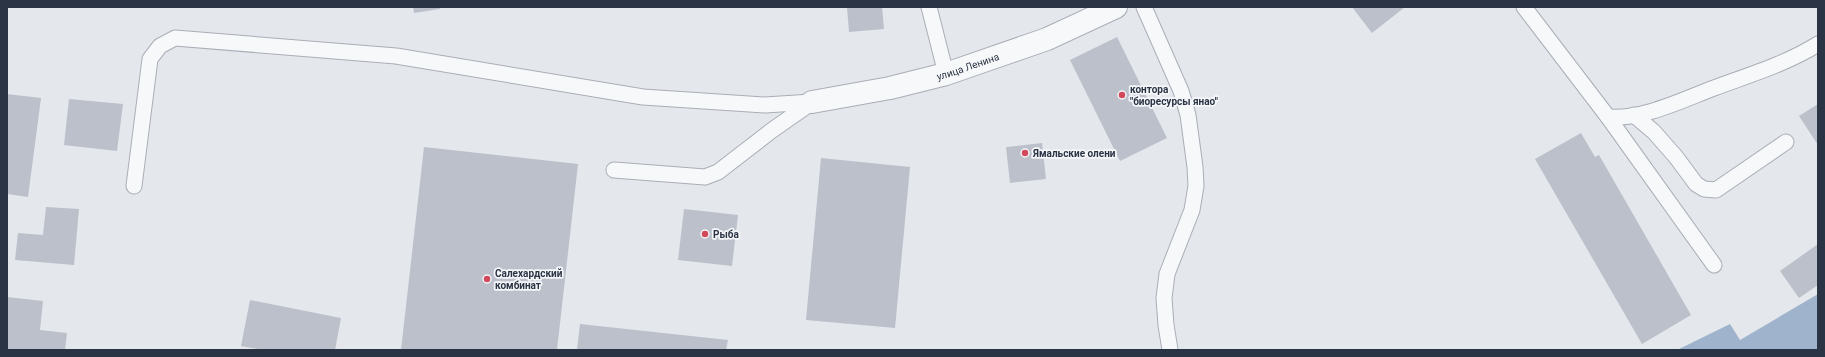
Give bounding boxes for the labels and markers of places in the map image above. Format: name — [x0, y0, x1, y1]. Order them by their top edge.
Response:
place label: контора "биоресурсы янао" — [1130, 84, 1218, 107]
marker: контора "биоресурсы янао" — [1117, 90, 1127, 100]
marker: Ямальские олени — [1020, 148, 1030, 158]
place label: Ямальские олени — [1032, 148, 1116, 159]
marker: Рыба — [700, 229, 710, 239]
place label: Рыба — [713, 229, 739, 240]
place label: Салехардский комбинат — [495, 268, 563, 291]
marker: Салехардский комбинат — [482, 274, 492, 284]

